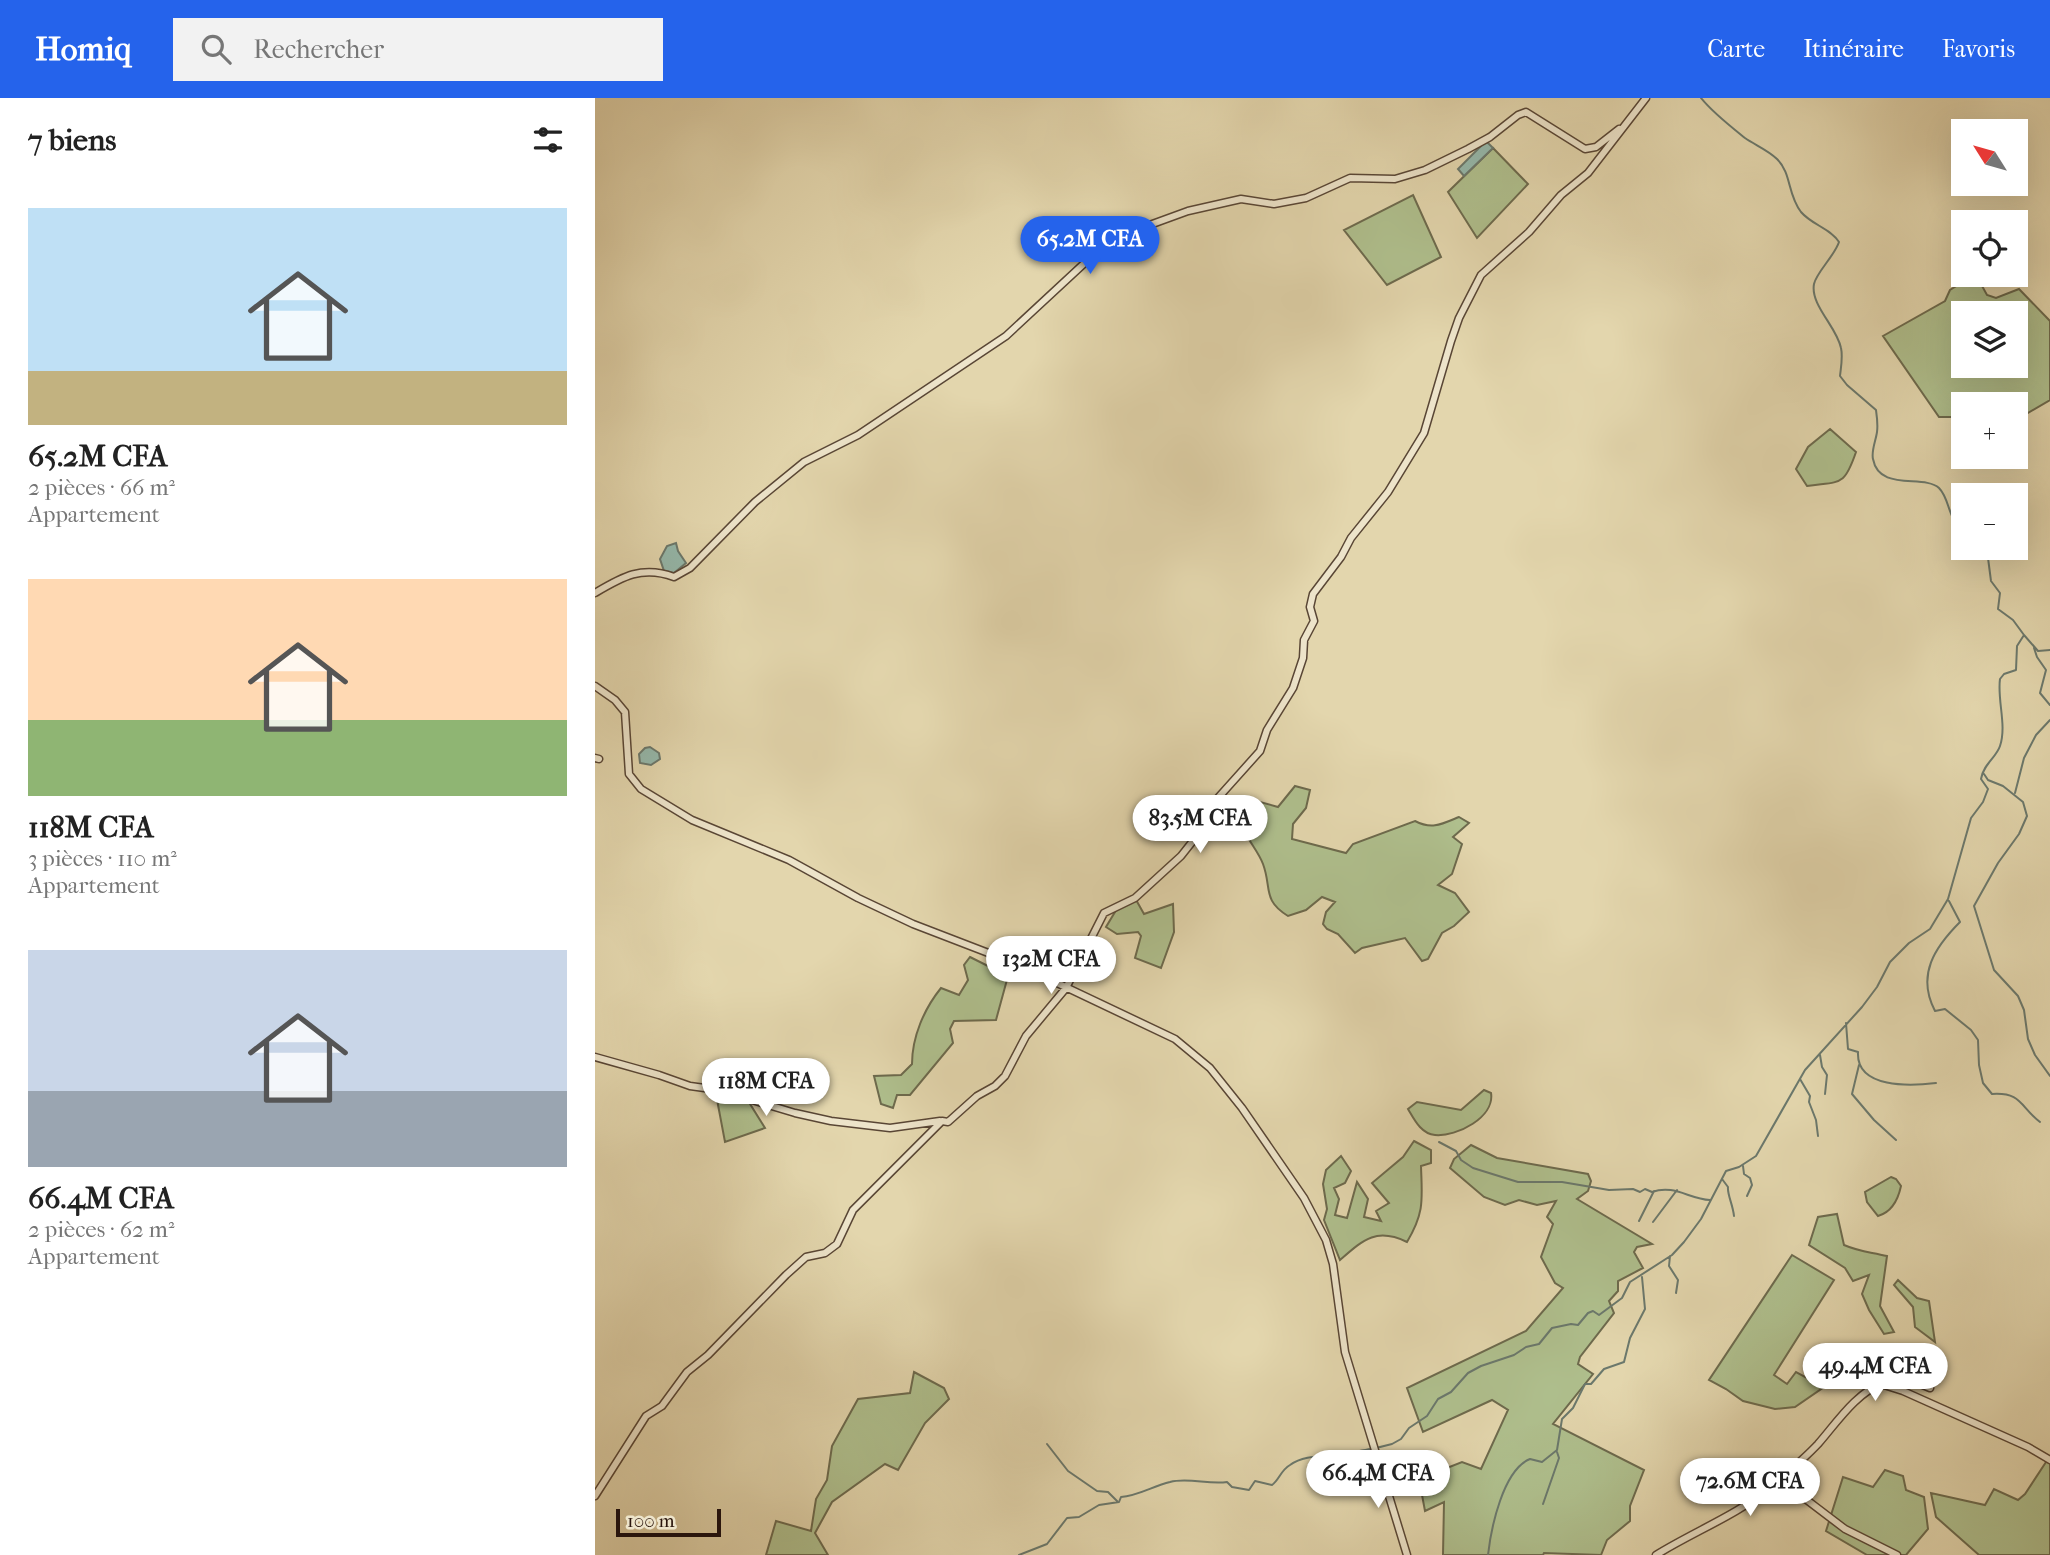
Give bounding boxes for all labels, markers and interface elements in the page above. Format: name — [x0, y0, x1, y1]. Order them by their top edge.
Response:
search box — [173, 18, 663, 81]
text: Homiq — [35, 30, 131, 69]
icon: search — [197, 30, 235, 68]
text: Rechercher — [253, 34, 384, 65]
text: Carte — [1707, 35, 1765, 63]
text: Itinéraire — [1803, 35, 1904, 63]
text: Favoris — [1942, 35, 2015, 63]
north arrow — [1951, 119, 2028, 196]
map controls — [1951, 119, 2028, 560]
icon: filters — [529, 121, 567, 159]
text: 7 biens — [28, 123, 116, 158]
button: locate — [1951, 210, 2028, 287]
pin: 65.2M CFA — [1010, 216, 1170, 276]
text: 65.2M CFA — [1037, 225, 1143, 252]
icon: home — [235, 253, 361, 379]
button: layers — [1951, 301, 2028, 378]
button: + — [1951, 392, 2028, 469]
text: 65.2M CFA — [28, 439, 168, 474]
text: 2 pièces · 66 m² — [28, 474, 175, 501]
button: − — [1951, 483, 2028, 560]
text: Appartement — [28, 501, 160, 528]
icon: home — [235, 624, 361, 750]
pin: 83.5M CFA — [1120, 796, 1280, 855]
text: 83.5M CFA — [1149, 804, 1251, 831]
text: 118M CFA — [28, 810, 154, 845]
text: 3 pièces · 110 m² — [28, 845, 177, 872]
text: Appartement — [28, 872, 160, 899]
pin: 132M CFA — [979, 936, 1123, 996]
text: 132M CFA — [1002, 945, 1100, 972]
icon: home — [235, 995, 361, 1121]
pin: 118M CFA — [694, 1058, 838, 1118]
text: 118M CFA — [718, 1067, 814, 1094]
text: 66.4M CFA — [28, 1181, 174, 1216]
text: 2 pièces · 62 m² — [28, 1216, 174, 1243]
text: Appartement — [28, 1243, 160, 1270]
pin: 49.4M CFA — [1795, 1344, 1955, 1403]
text: 49.4M CFA — [1819, 1352, 1931, 1379]
pin: 66.4M CFA — [1298, 1450, 1458, 1510]
pin: 72.6M CFA — [1670, 1458, 1830, 1518]
text: 66.4M CFA — [1322, 1459, 1434, 1486]
text: 72.6M CFA — [1696, 1467, 1804, 1494]
scale bar — [616, 1506, 721, 1538]
text: 100 m — [627, 1510, 675, 1532]

